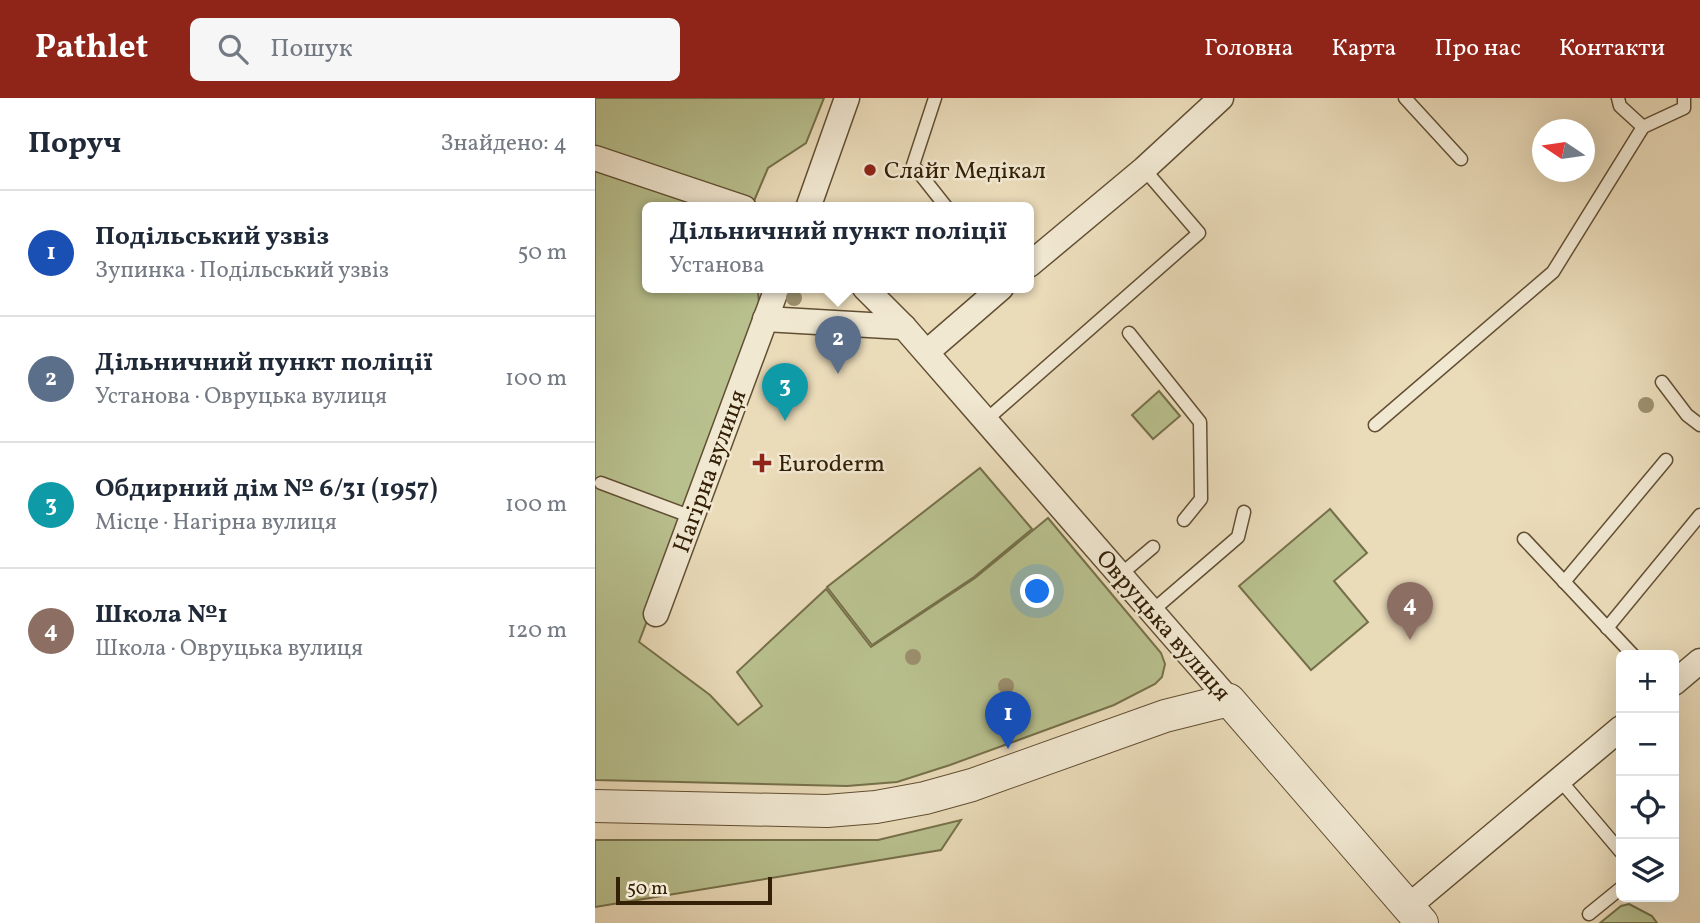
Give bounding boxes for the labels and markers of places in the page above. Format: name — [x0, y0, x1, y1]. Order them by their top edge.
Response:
place label: Слайг Медікал — [884, 155, 1046, 189]
marker: Слайг Медікал — [862, 162, 878, 178]
pin: 2 — [815, 316, 861, 374]
pin: 3 — [762, 363, 808, 421]
place label: Euroderm — [778, 448, 885, 482]
marker: Euroderm — [752, 453, 772, 473]
pin: 4 — [1387, 582, 1433, 640]
pin: 1 — [985, 691, 1031, 749]

